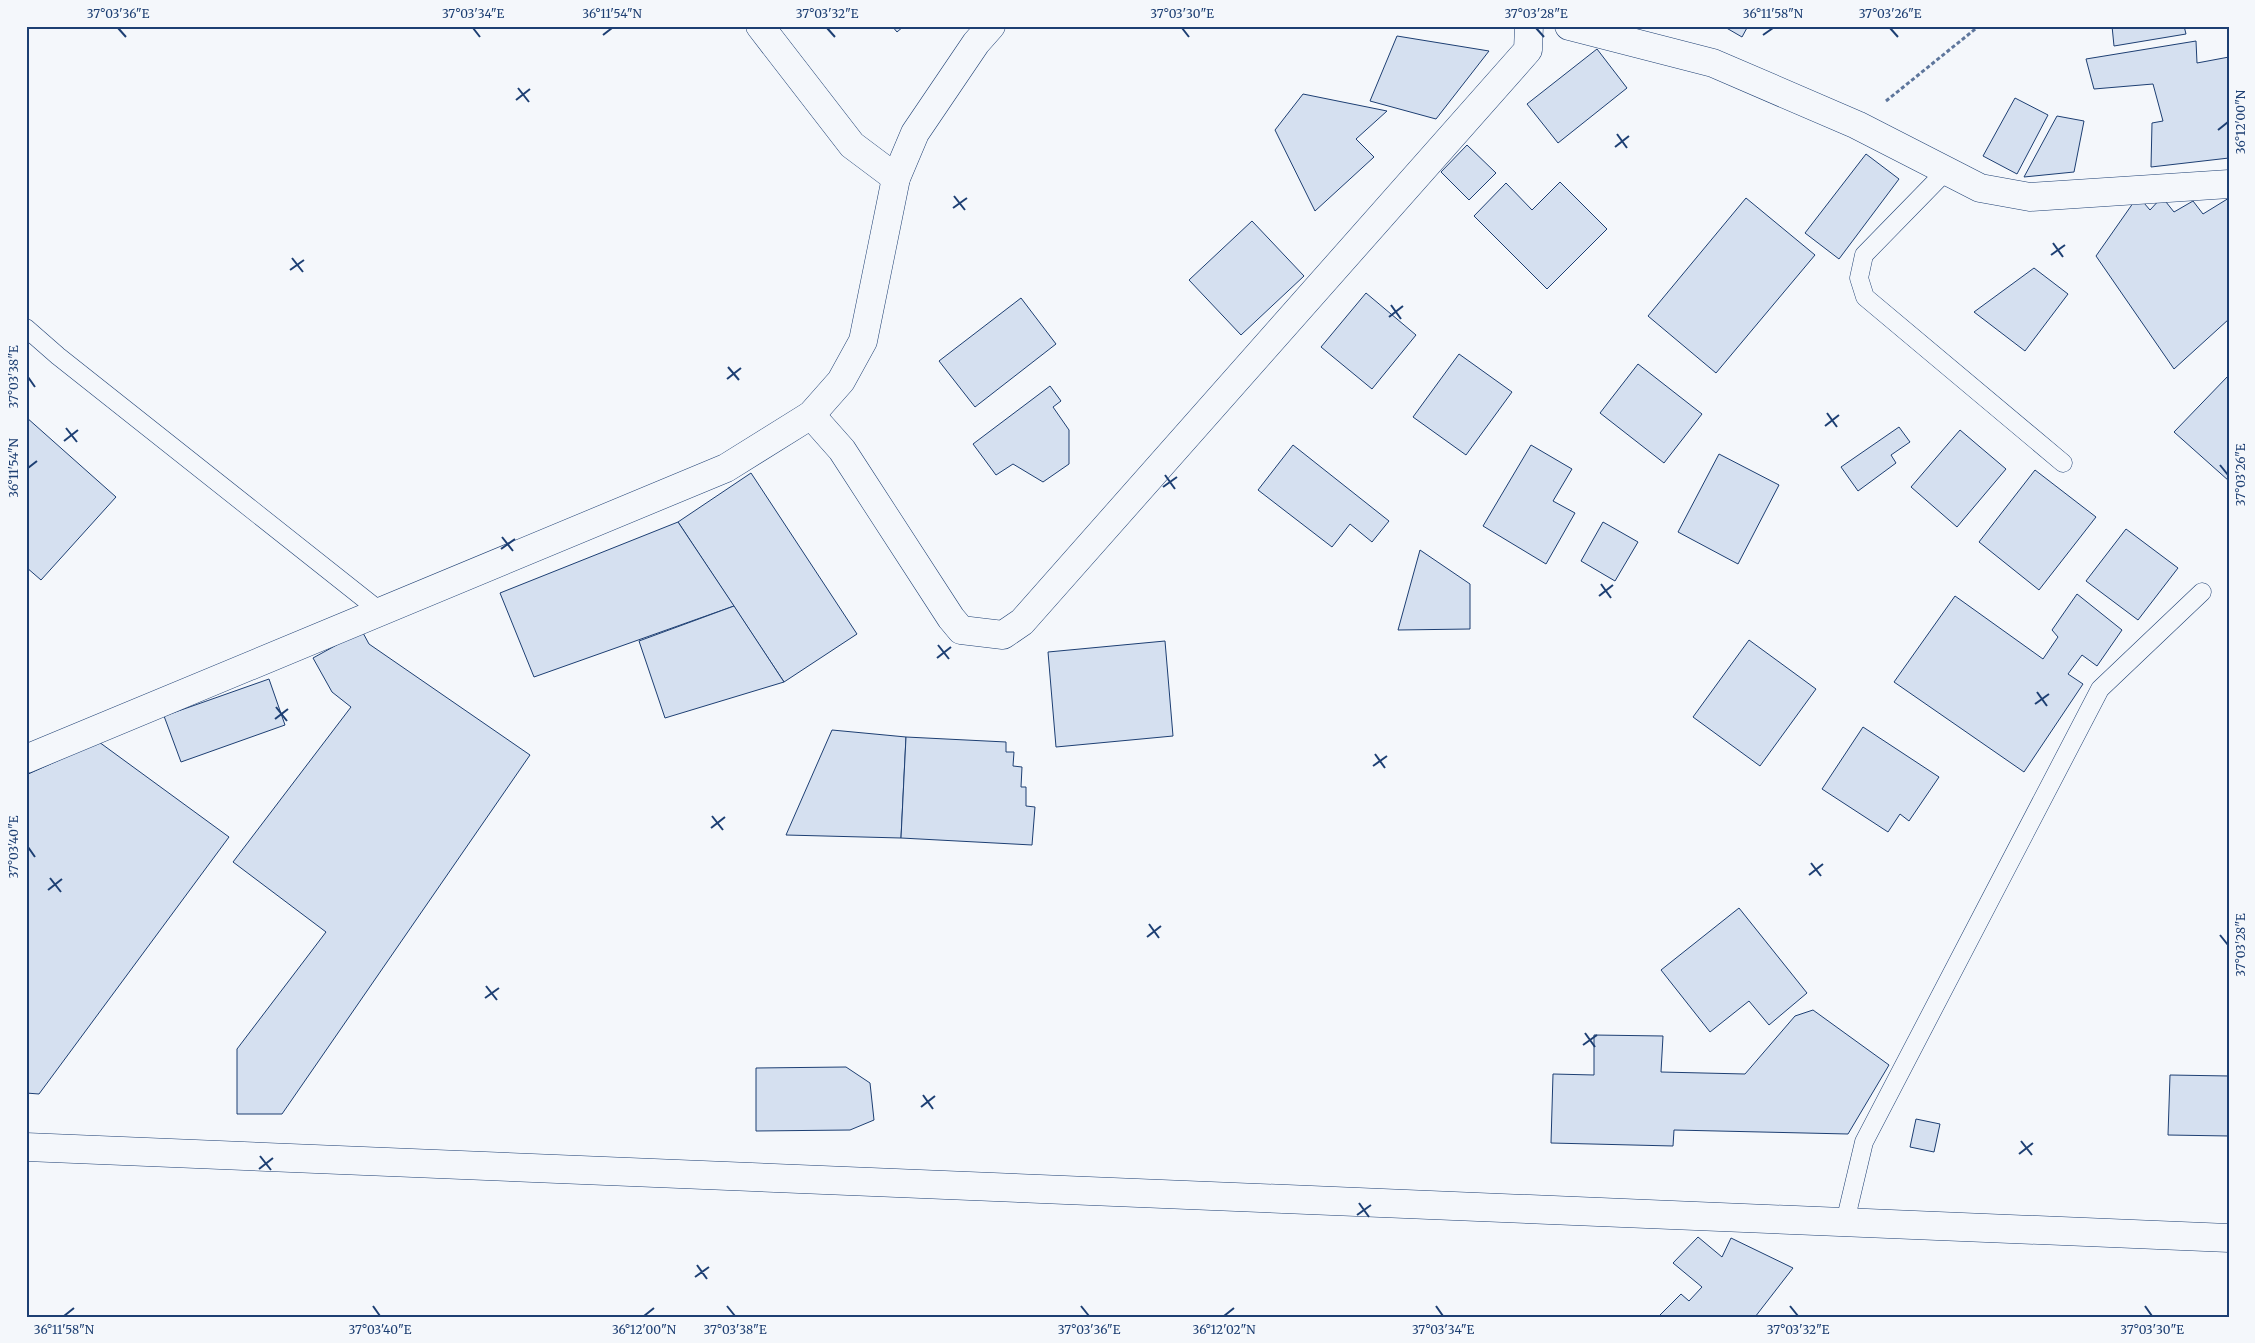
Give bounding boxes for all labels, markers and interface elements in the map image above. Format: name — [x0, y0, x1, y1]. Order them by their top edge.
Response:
text: 37°03'36"E — [87, 6, 150, 21]
text: 37°03'34"E — [442, 6, 504, 21]
text: 36°11'54"N — [582, 6, 642, 21]
text: 37°03'32"E — [796, 6, 859, 21]
text: 37°03'30"E — [1150, 6, 1214, 21]
text: 37°03'28"E — [1504, 6, 1568, 21]
text: 36°11'58"N — [1743, 6, 1804, 21]
text: 37°03'26"E — [1859, 6, 1922, 21]
text: 36°12'00"N — [2233, 89, 2248, 154]
text: 37°03'38"E — [6, 345, 21, 409]
text: 36°11'54"N — [6, 438, 21, 498]
text: 37°03'26"E — [2233, 443, 2248, 506]
text: 37°03'40"E — [6, 815, 21, 878]
text: 37°03'28"E — [2233, 913, 2248, 977]
text: 36°11'58"N — [34, 1322, 95, 1337]
text: 37°03'40"E — [349, 1322, 412, 1337]
text: 36°12'00"N — [612, 1322, 677, 1337]
text: 37°03'38"E — [703, 1322, 767, 1337]
text: 37°03'36"E — [1058, 1322, 1121, 1337]
text: 36°12'02"N — [1193, 1322, 1256, 1337]
text: 37°03'34"E — [1412, 1322, 1474, 1337]
text: 37°03'32"E — [1767, 1322, 1830, 1337]
text: 37°03'30"E — [2120, 1322, 2184, 1337]

